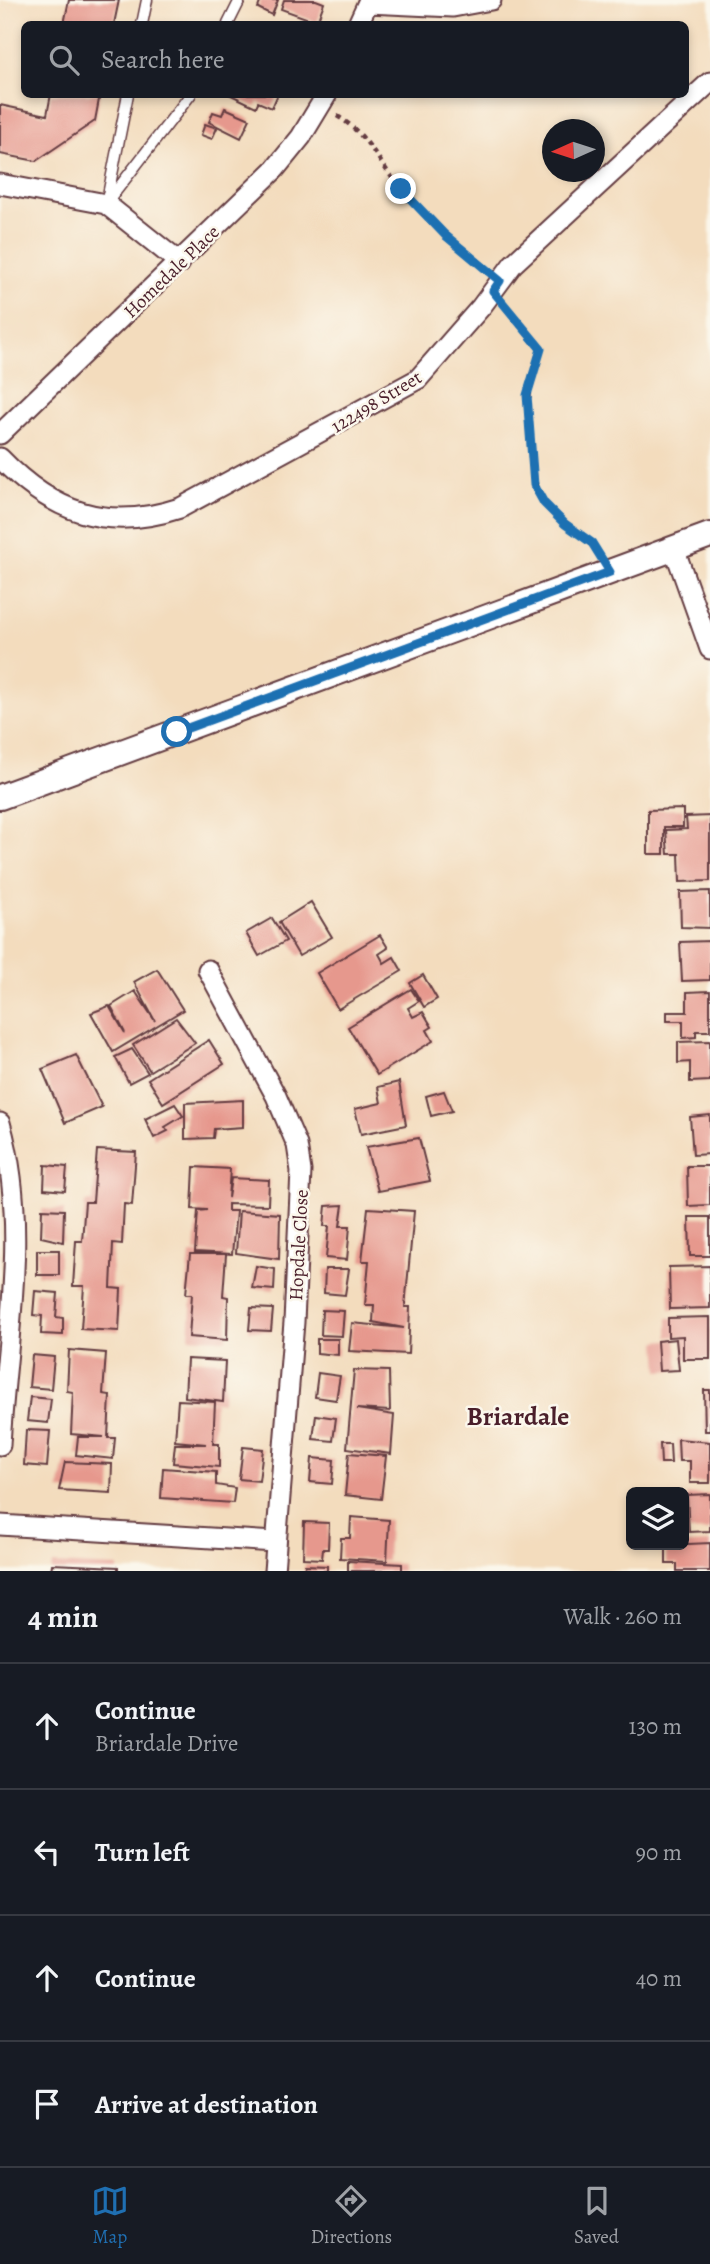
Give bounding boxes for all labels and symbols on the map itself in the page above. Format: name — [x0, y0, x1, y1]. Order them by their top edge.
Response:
north arrow — [542, 119, 605, 182]
route end — [385, 173, 416, 204]
street label: Homedale Place — [118, 219, 225, 324]
street label: 122498 Street — [326, 365, 427, 439]
route start — [161, 716, 192, 747]
street label: Hopdale Close — [283, 1189, 315, 1301]
district label: Briardale — [467, 1399, 569, 1434]

